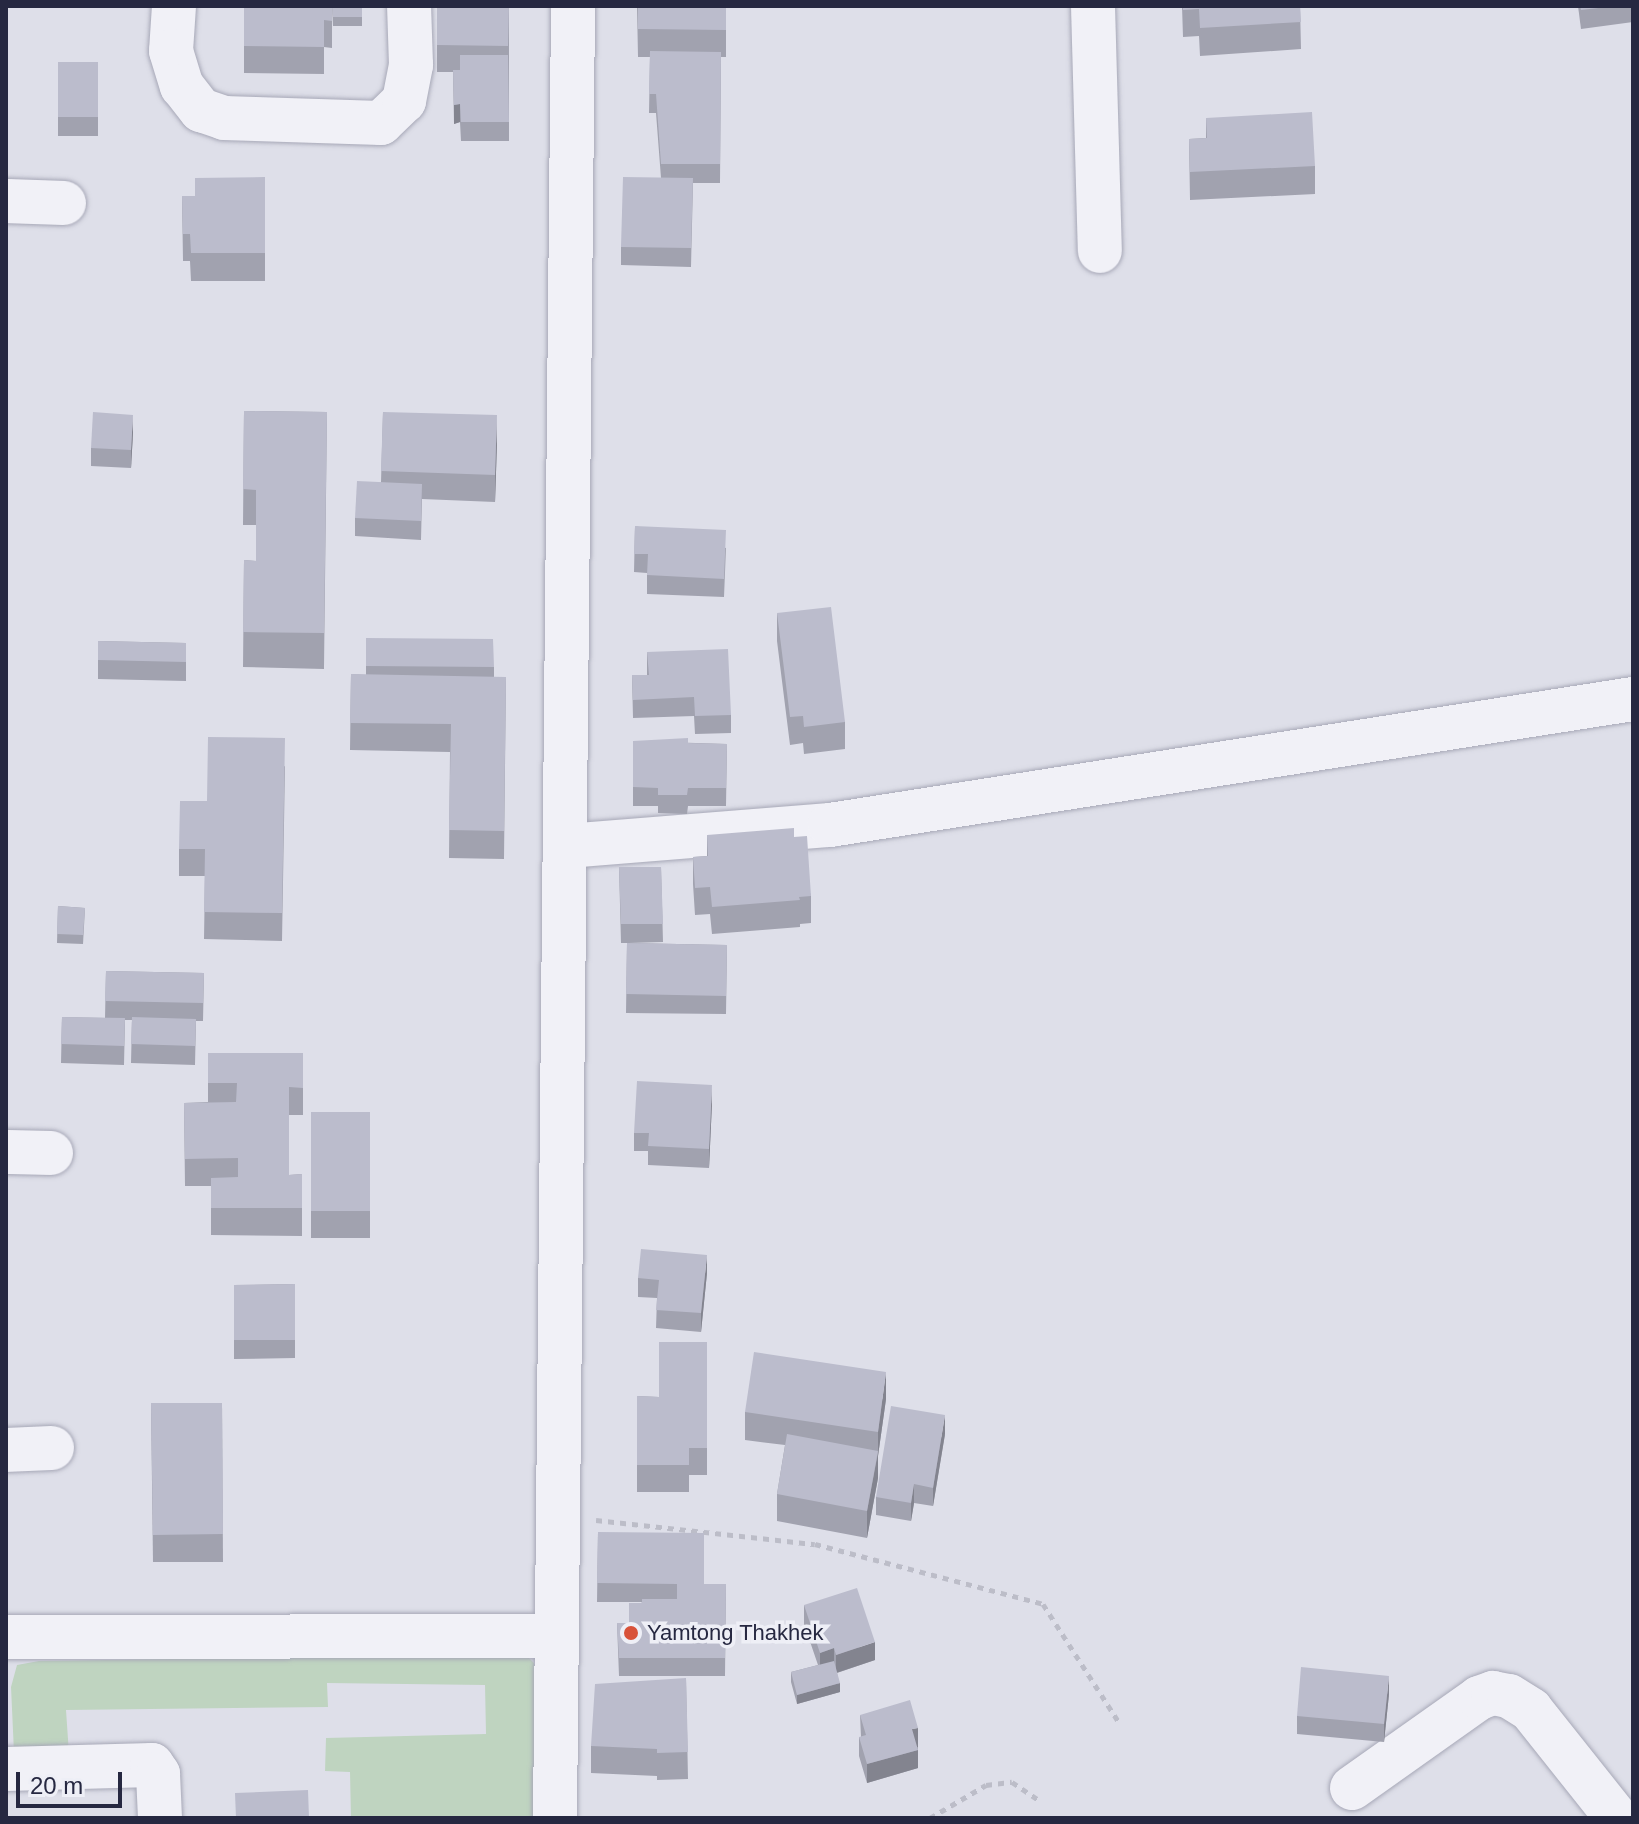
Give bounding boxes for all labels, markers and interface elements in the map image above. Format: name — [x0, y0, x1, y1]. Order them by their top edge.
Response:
place label: Yamtong Thakhek — [647, 1620, 824, 1646]
marker: Yamtong Thakhek — [622, 1624, 640, 1642]
scale bar — [20, 1756, 126, 1806]
text: 20 m — [30, 1772, 83, 1799]

